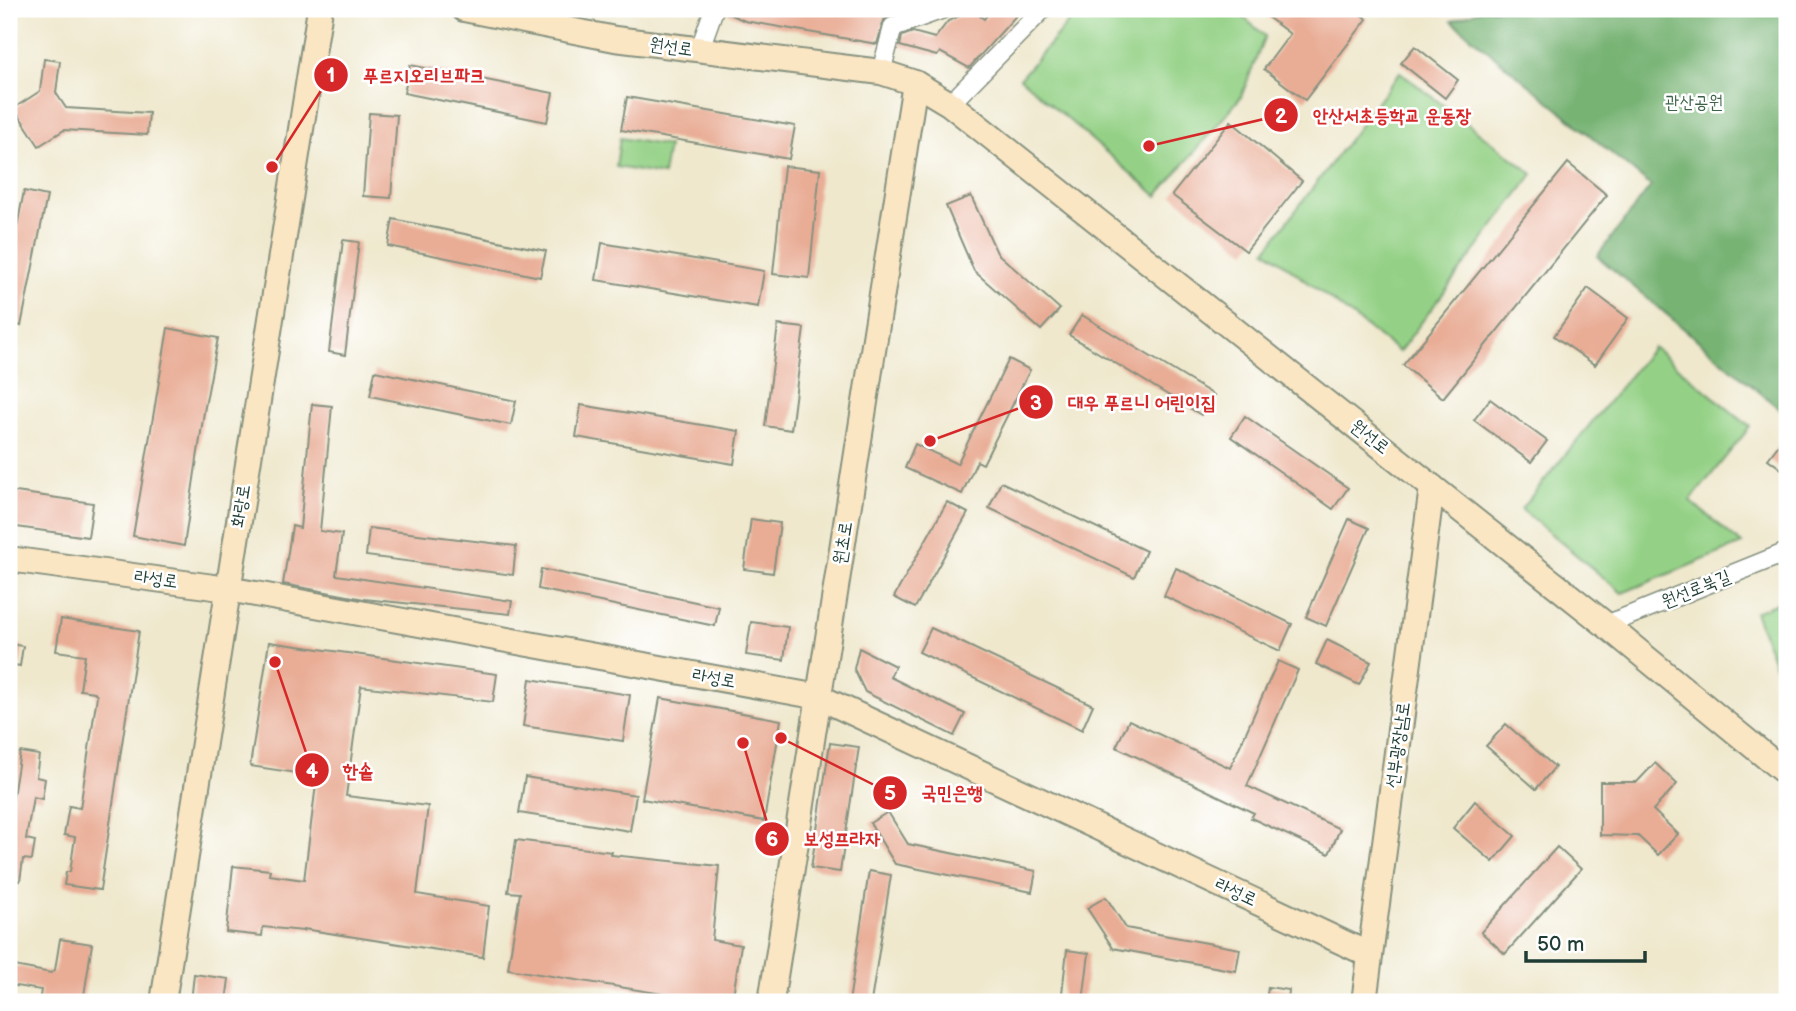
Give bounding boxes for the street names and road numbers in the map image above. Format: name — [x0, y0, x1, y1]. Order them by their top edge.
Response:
street label: 원선로 — [648, 34, 694, 60]
street label: 원선로 — [1346, 415, 1394, 459]
street label: 화랑로 — [227, 483, 255, 529]
street label: 원초로 — [829, 520, 857, 566]
street label: 라성로 — [133, 566, 179, 592]
street label: 원선로북길 — [1658, 566, 1734, 612]
street label: 라성로 — [691, 664, 737, 692]
street label: 선부광장남로 — [1382, 701, 1414, 789]
street label: 라성로 — [1212, 873, 1260, 911]

